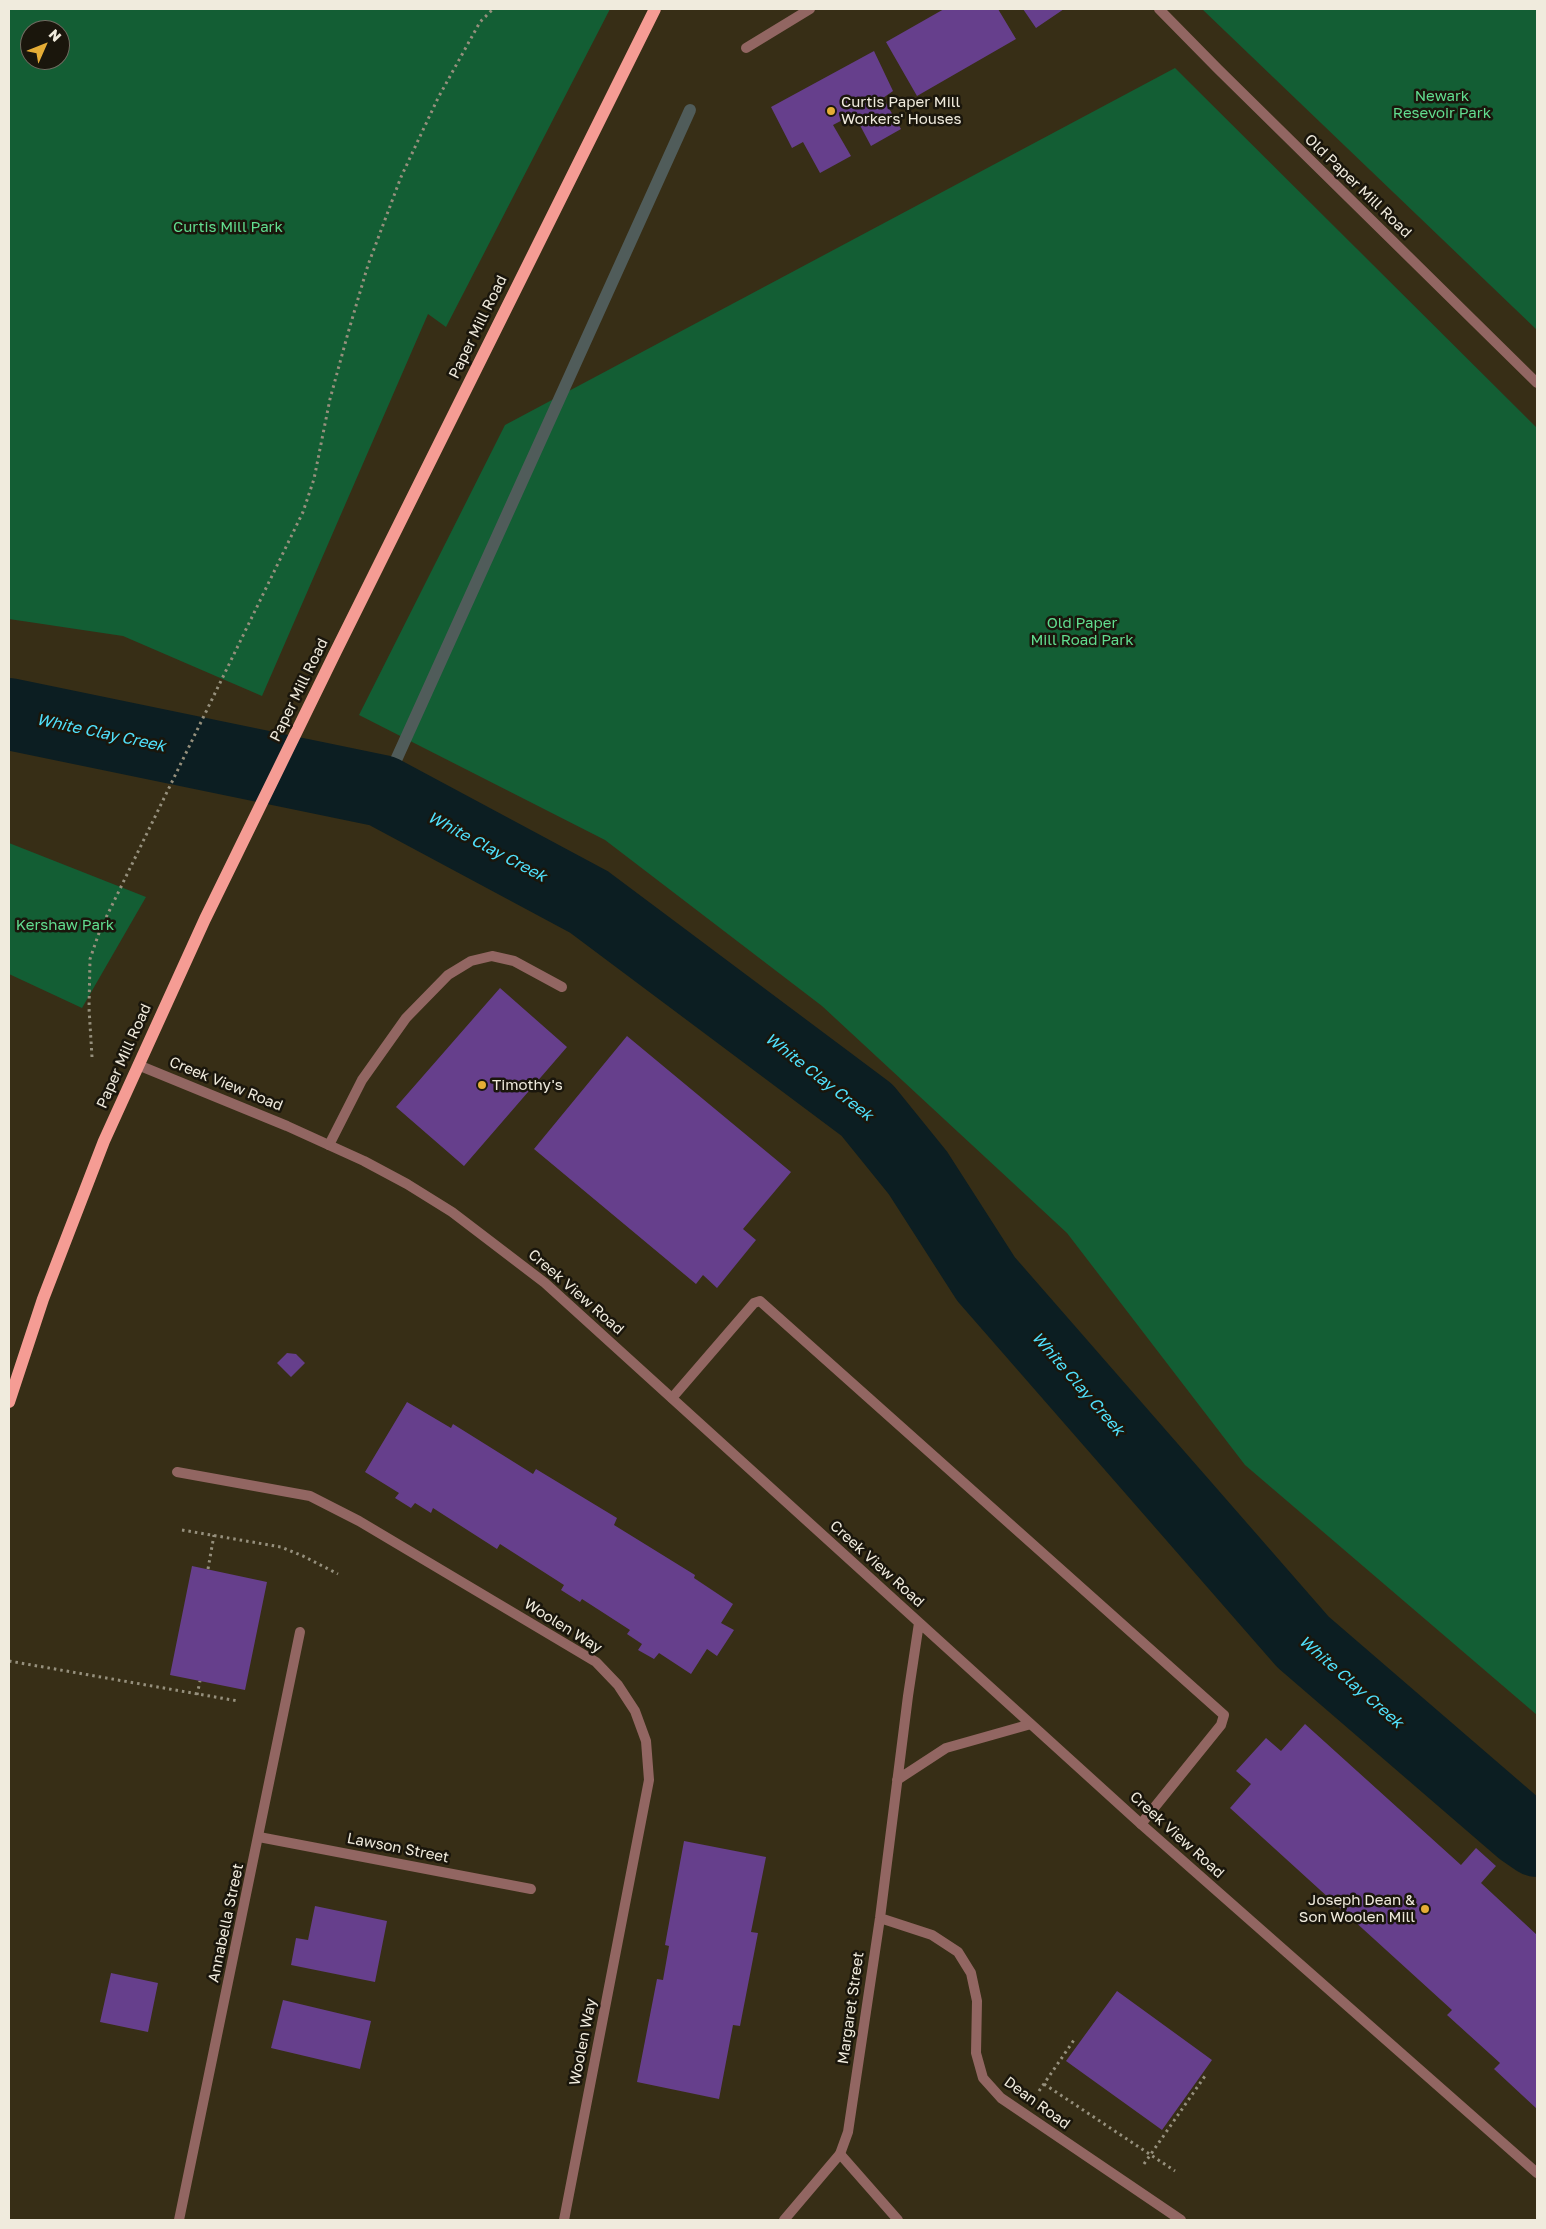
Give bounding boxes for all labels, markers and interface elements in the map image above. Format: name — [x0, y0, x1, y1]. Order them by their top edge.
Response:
north arrow — [20, 20, 70, 70]
text: N — [46, 25, 65, 45]
park label: Newark Resevoir Park — [1393, 87, 1491, 122]
place label: Curtis Paper Mill Workers' Houses — [841, 93, 961, 128]
marker: Curtis Paper Mill Workers' Houses — [825, 105, 837, 117]
street label: Old Paper Mill Road — [1301, 130, 1415, 242]
park label: Curtis Mill Park — [173, 218, 283, 236]
street label: Paper Mill Road — [445, 272, 511, 382]
park label: Old Paper Mill Road Park — [1030, 614, 1134, 649]
street label: Paper Mill Road — [266, 635, 332, 745]
water label: White Clay Creek — [35, 710, 167, 756]
water label: White Clay Creek — [424, 808, 550, 886]
park label: Kershaw Park — [16, 916, 114, 934]
street label: Paper Mill Road — [93, 1001, 155, 1111]
water label: White Clay Creek — [761, 1029, 877, 1125]
street label: Creek View Road — [167, 1053, 285, 1115]
place label: Timothy's — [492, 1076, 563, 1094]
marker: Timothy's — [476, 1079, 488, 1091]
street label: Creek View Road — [525, 1246, 627, 1338]
water label: White Clay Creek — [1028, 1328, 1128, 1440]
street label: Creek View Road — [826, 1517, 928, 1611]
street label: Woolen Way — [521, 1595, 605, 1657]
water label: White Clay Creek — [1295, 1632, 1407, 1732]
street label: Creek View Road — [1126, 1788, 1228, 1882]
street label: Lawson Street — [345, 1829, 451, 1867]
street label: Annabella Street — [205, 1862, 247, 1984]
place label: Joseph Dean & Son Woolen Mill — [1299, 1891, 1415, 1926]
marker: Joseph Dean & Son Woolen Mill — [1419, 1903, 1431, 1915]
street label: Margaret Street — [834, 1951, 868, 2065]
street label: Woolen Way — [566, 1997, 600, 2087]
street label: Dean Road — [1000, 2073, 1074, 2133]

